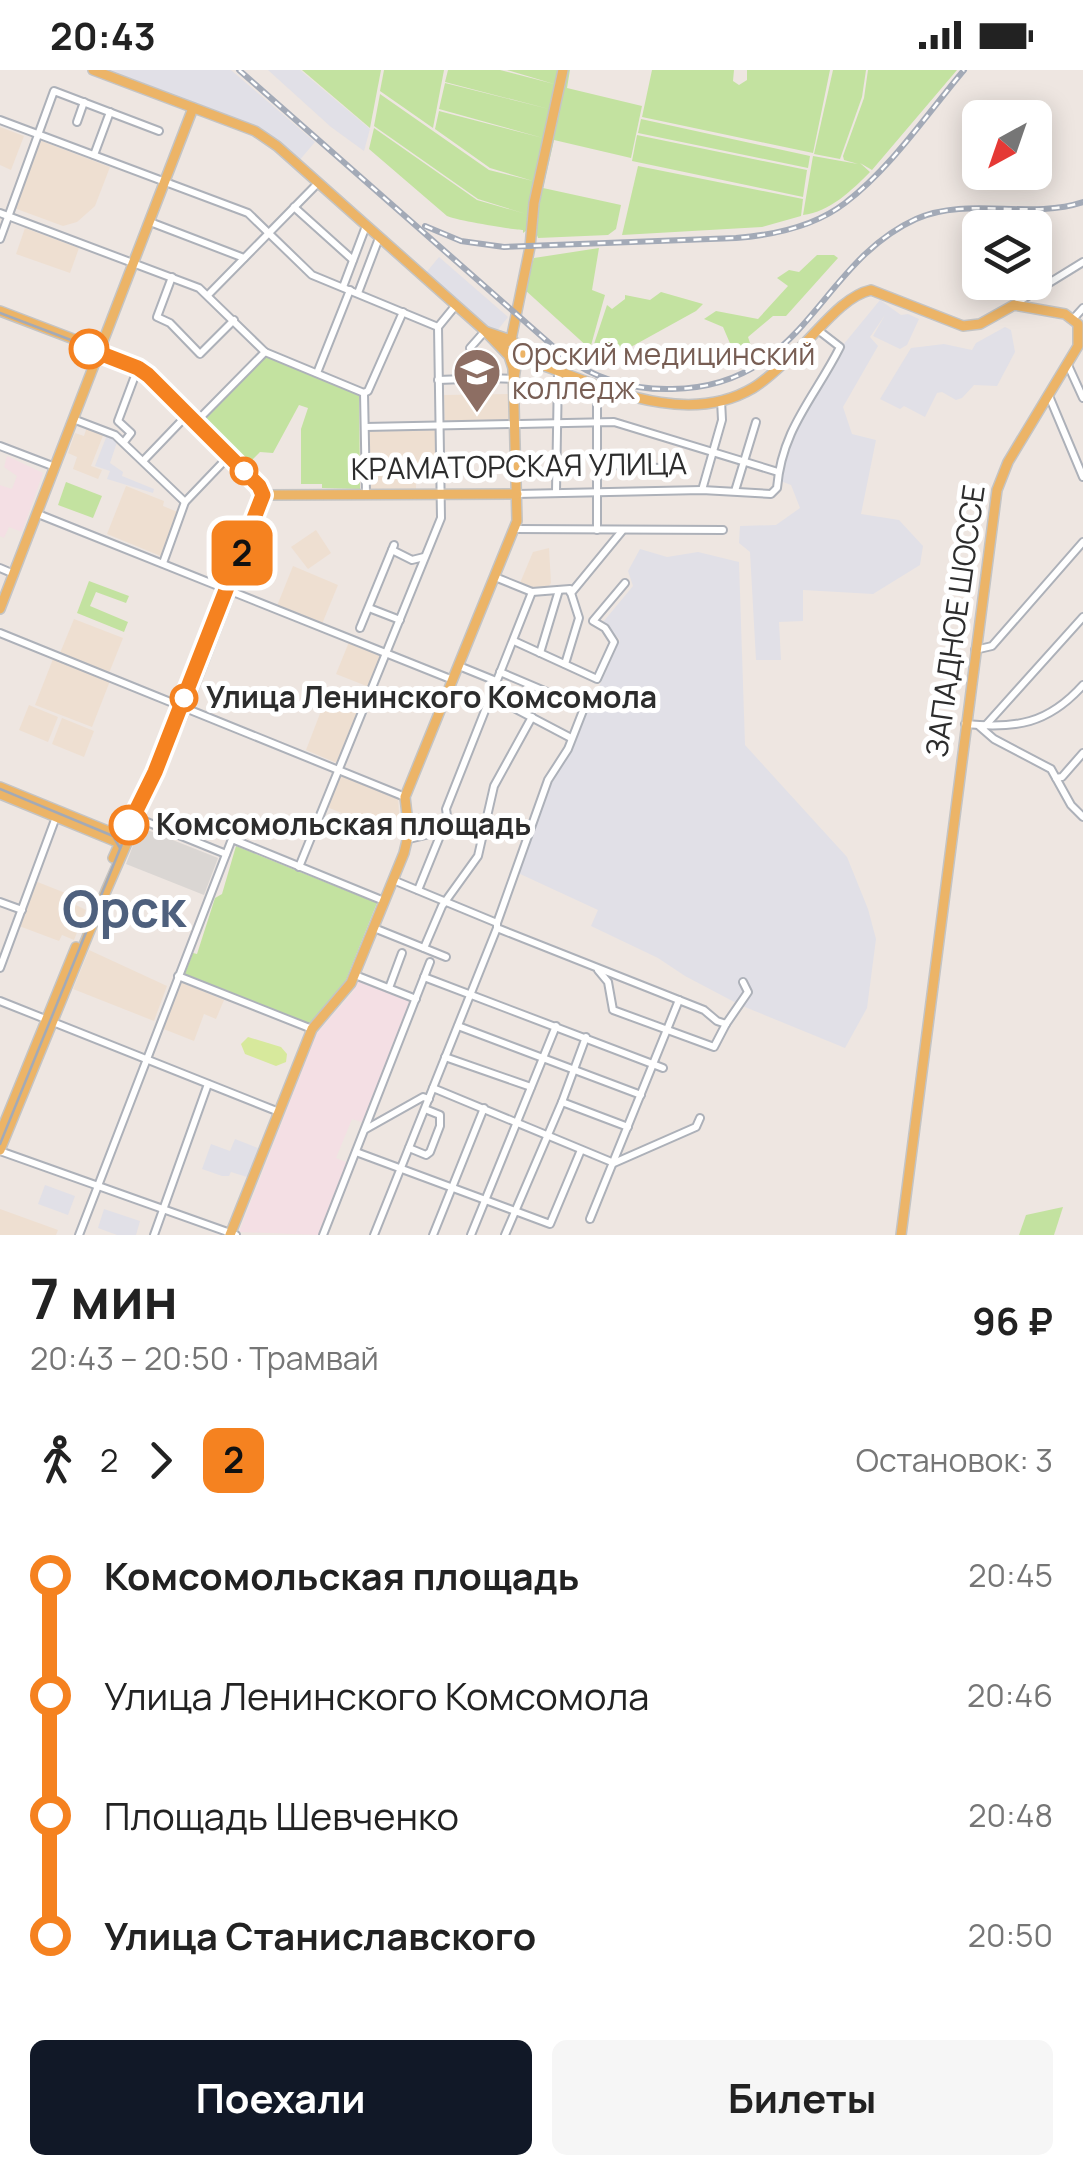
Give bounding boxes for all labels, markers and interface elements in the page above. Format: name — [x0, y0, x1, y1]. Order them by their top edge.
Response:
text: 20:43 — [50, 9, 156, 61]
north arrow — [962, 100, 1052, 190]
map controls — [962, 100, 1052, 300]
button: layers — [962, 210, 1052, 300]
unlabelled marker — [70, 330, 108, 368]
place label: Орский медицинский колледж — [512, 333, 815, 408]
school or university icon: Орский медицинский колледж — [451, 346, 503, 414]
street label: КРАМАТОРСКАЯ УЛИЦА — [351, 442, 687, 489]
unlabelled marker — [231, 458, 257, 484]
street label: ЗАПАДНОЕ ШОССЕ — [915, 482, 994, 759]
line badge: 2 — [210, 520, 274, 586]
text: 2 — [232, 529, 252, 577]
place label: Улица Ленинского Комсомола — [206, 676, 657, 717]
marker: Улица Ленинского Комсомола — [171, 685, 197, 711]
place label: Комсомольская площадь — [156, 803, 531, 844]
marker: Комсомольская площадь — [110, 806, 148, 844]
district label: Орск — [62, 874, 187, 942]
text: 7 мин — [30, 1260, 178, 1336]
text: 96 ₽ — [972, 1294, 1053, 1346]
text: 20:43 – 20:50 · Трамвай — [30, 1336, 379, 1380]
icon: walk — [30, 1433, 85, 1488]
icon: forward — [133, 1433, 188, 1488]
text: 2 — [223, 1436, 244, 1484]
text: 2 — [100, 1438, 118, 1482]
text: Остановок: 3 — [856, 1438, 1053, 1482]
text: Комсомольская площадь — [104, 1549, 579, 1601]
text: 20:45 — [968, 1553, 1053, 1597]
text: Улица Ленинского Комсомола — [104, 1669, 649, 1721]
text: 20:46 — [967, 1673, 1053, 1717]
text: Площадь Шевченко — [104, 1789, 459, 1841]
text: 20:48 — [968, 1793, 1053, 1837]
text: Улица Станиславского — [104, 1909, 536, 1961]
text: 20:50 — [968, 1913, 1053, 1957]
button: Поехали — [30, 2040, 532, 2155]
button: Билеты — [552, 2040, 1053, 2155]

